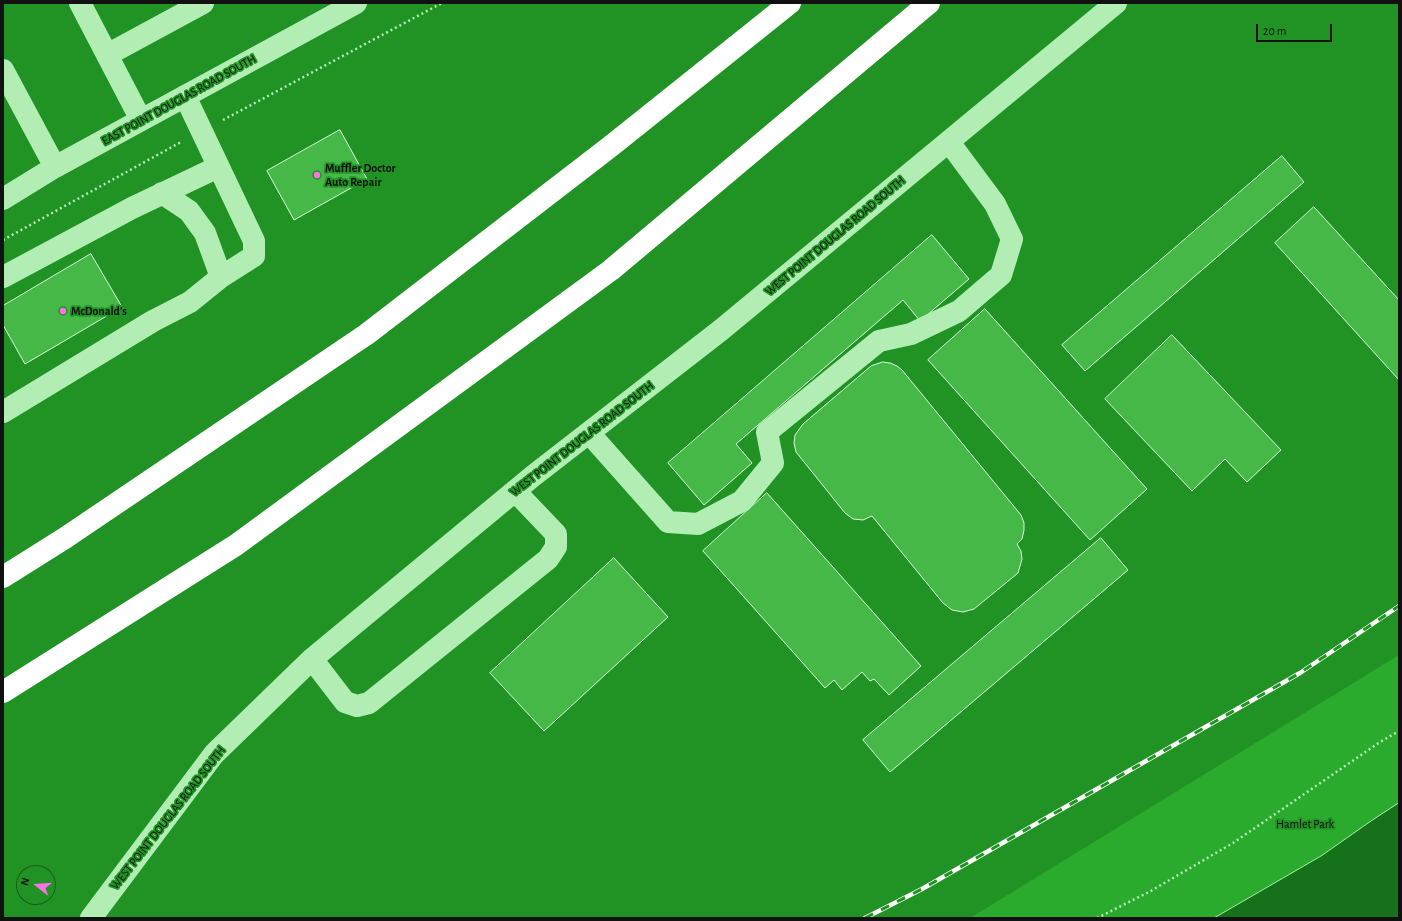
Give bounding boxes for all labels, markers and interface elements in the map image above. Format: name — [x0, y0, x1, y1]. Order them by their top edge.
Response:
scale bar — [1258, 16, 1334, 42]
text: 20 m — [1263, 25, 1286, 37]
street label: EAST POINT DOUGLAS ROAD SOUTH — [99, 51, 259, 149]
place label: Muffler Doctor Auto Repair — [325, 161, 396, 189]
marker: Muffler Doctor Auto Repair — [312, 170, 322, 180]
street label: WEST POINT DOUGLAS ROAD SOUTH — [762, 173, 908, 299]
place label: McDonald's — [71, 304, 127, 318]
marker: McDonald's — [58, 306, 68, 316]
street label: WEST POINT DOUGLAS ROAD SOUTH — [507, 379, 657, 499]
street label: WEST POINT DOUGLAS ROAD SOUTH — [108, 743, 228, 893]
park label: Hamlet Park — [1276, 817, 1334, 831]
north arrow — [16, 865, 56, 905]
text: N — [19, 876, 31, 887]

